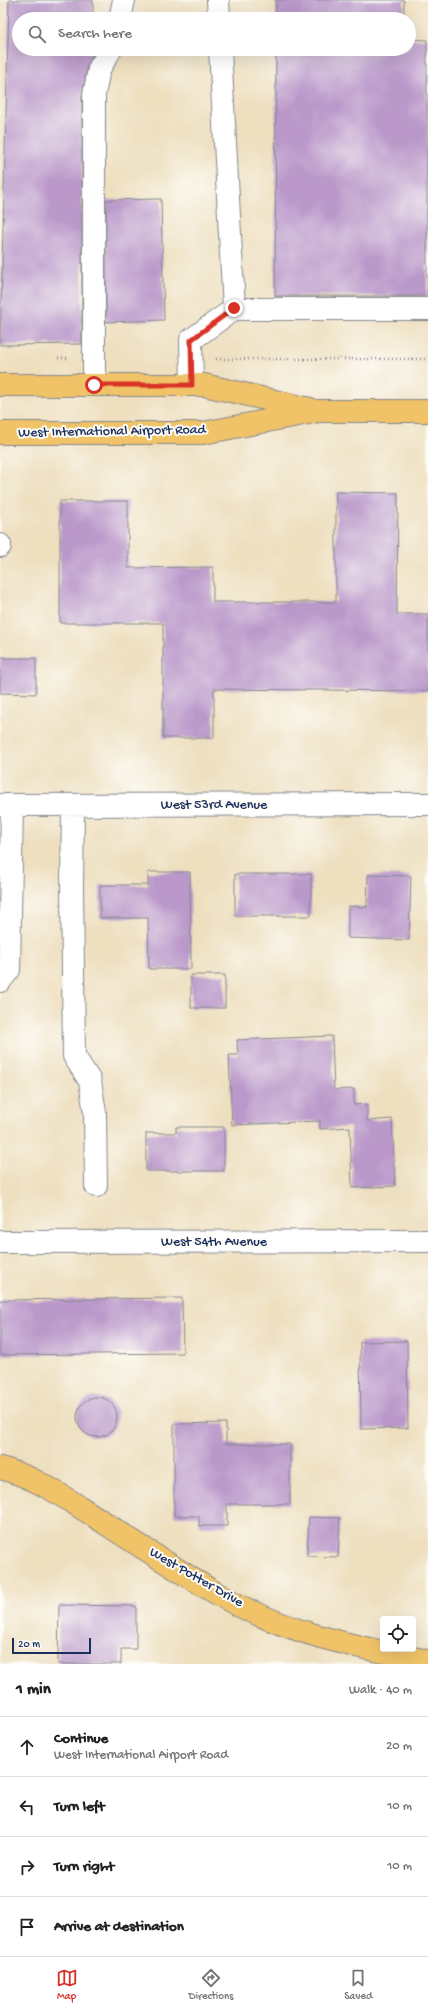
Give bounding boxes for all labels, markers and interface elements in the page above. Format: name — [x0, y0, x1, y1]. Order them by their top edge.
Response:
search box — [12, 12, 416, 56]
icon: search — [26, 23, 48, 45]
text: Search here — [58, 25, 132, 43]
route end — [225, 299, 243, 317]
route start — [85, 376, 103, 394]
street label: West International Airport Road — [18, 422, 208, 442]
street label: West 53rd Avenue — [161, 797, 268, 814]
street label: West 54th Avenue — [161, 1234, 268, 1251]
street label: West Potter Drive — [146, 1544, 247, 1612]
map controls — [380, 1616, 416, 1652]
button: locate — [380, 1616, 416, 1652]
scale bar — [12, 1636, 91, 1655]
text: 20 m — [18, 1639, 40, 1651]
text: 1 min — [16, 1680, 51, 1700]
text: Walk · 40 m — [349, 1683, 412, 1698]
text: Continue — [54, 1730, 108, 1748]
icon: ahead — [16, 1736, 38, 1758]
text: 20 m — [386, 1739, 412, 1754]
text: West International Airport Road — [54, 1748, 228, 1763]
icon: left — [16, 1796, 38, 1818]
text: Turn left — [54, 1798, 105, 1816]
text: 10 m — [387, 1799, 412, 1814]
icon: right — [16, 1856, 38, 1878]
text: Turn right — [54, 1858, 114, 1876]
text: 10 m — [387, 1859, 412, 1874]
icon: arrive — [16, 1916, 38, 1938]
text: Arrive at destination — [54, 1918, 184, 1936]
tab: Map — [56, 1967, 78, 2003]
tab: Directions — [189, 1967, 233, 2003]
tab: Saved — [344, 1967, 372, 2003]

